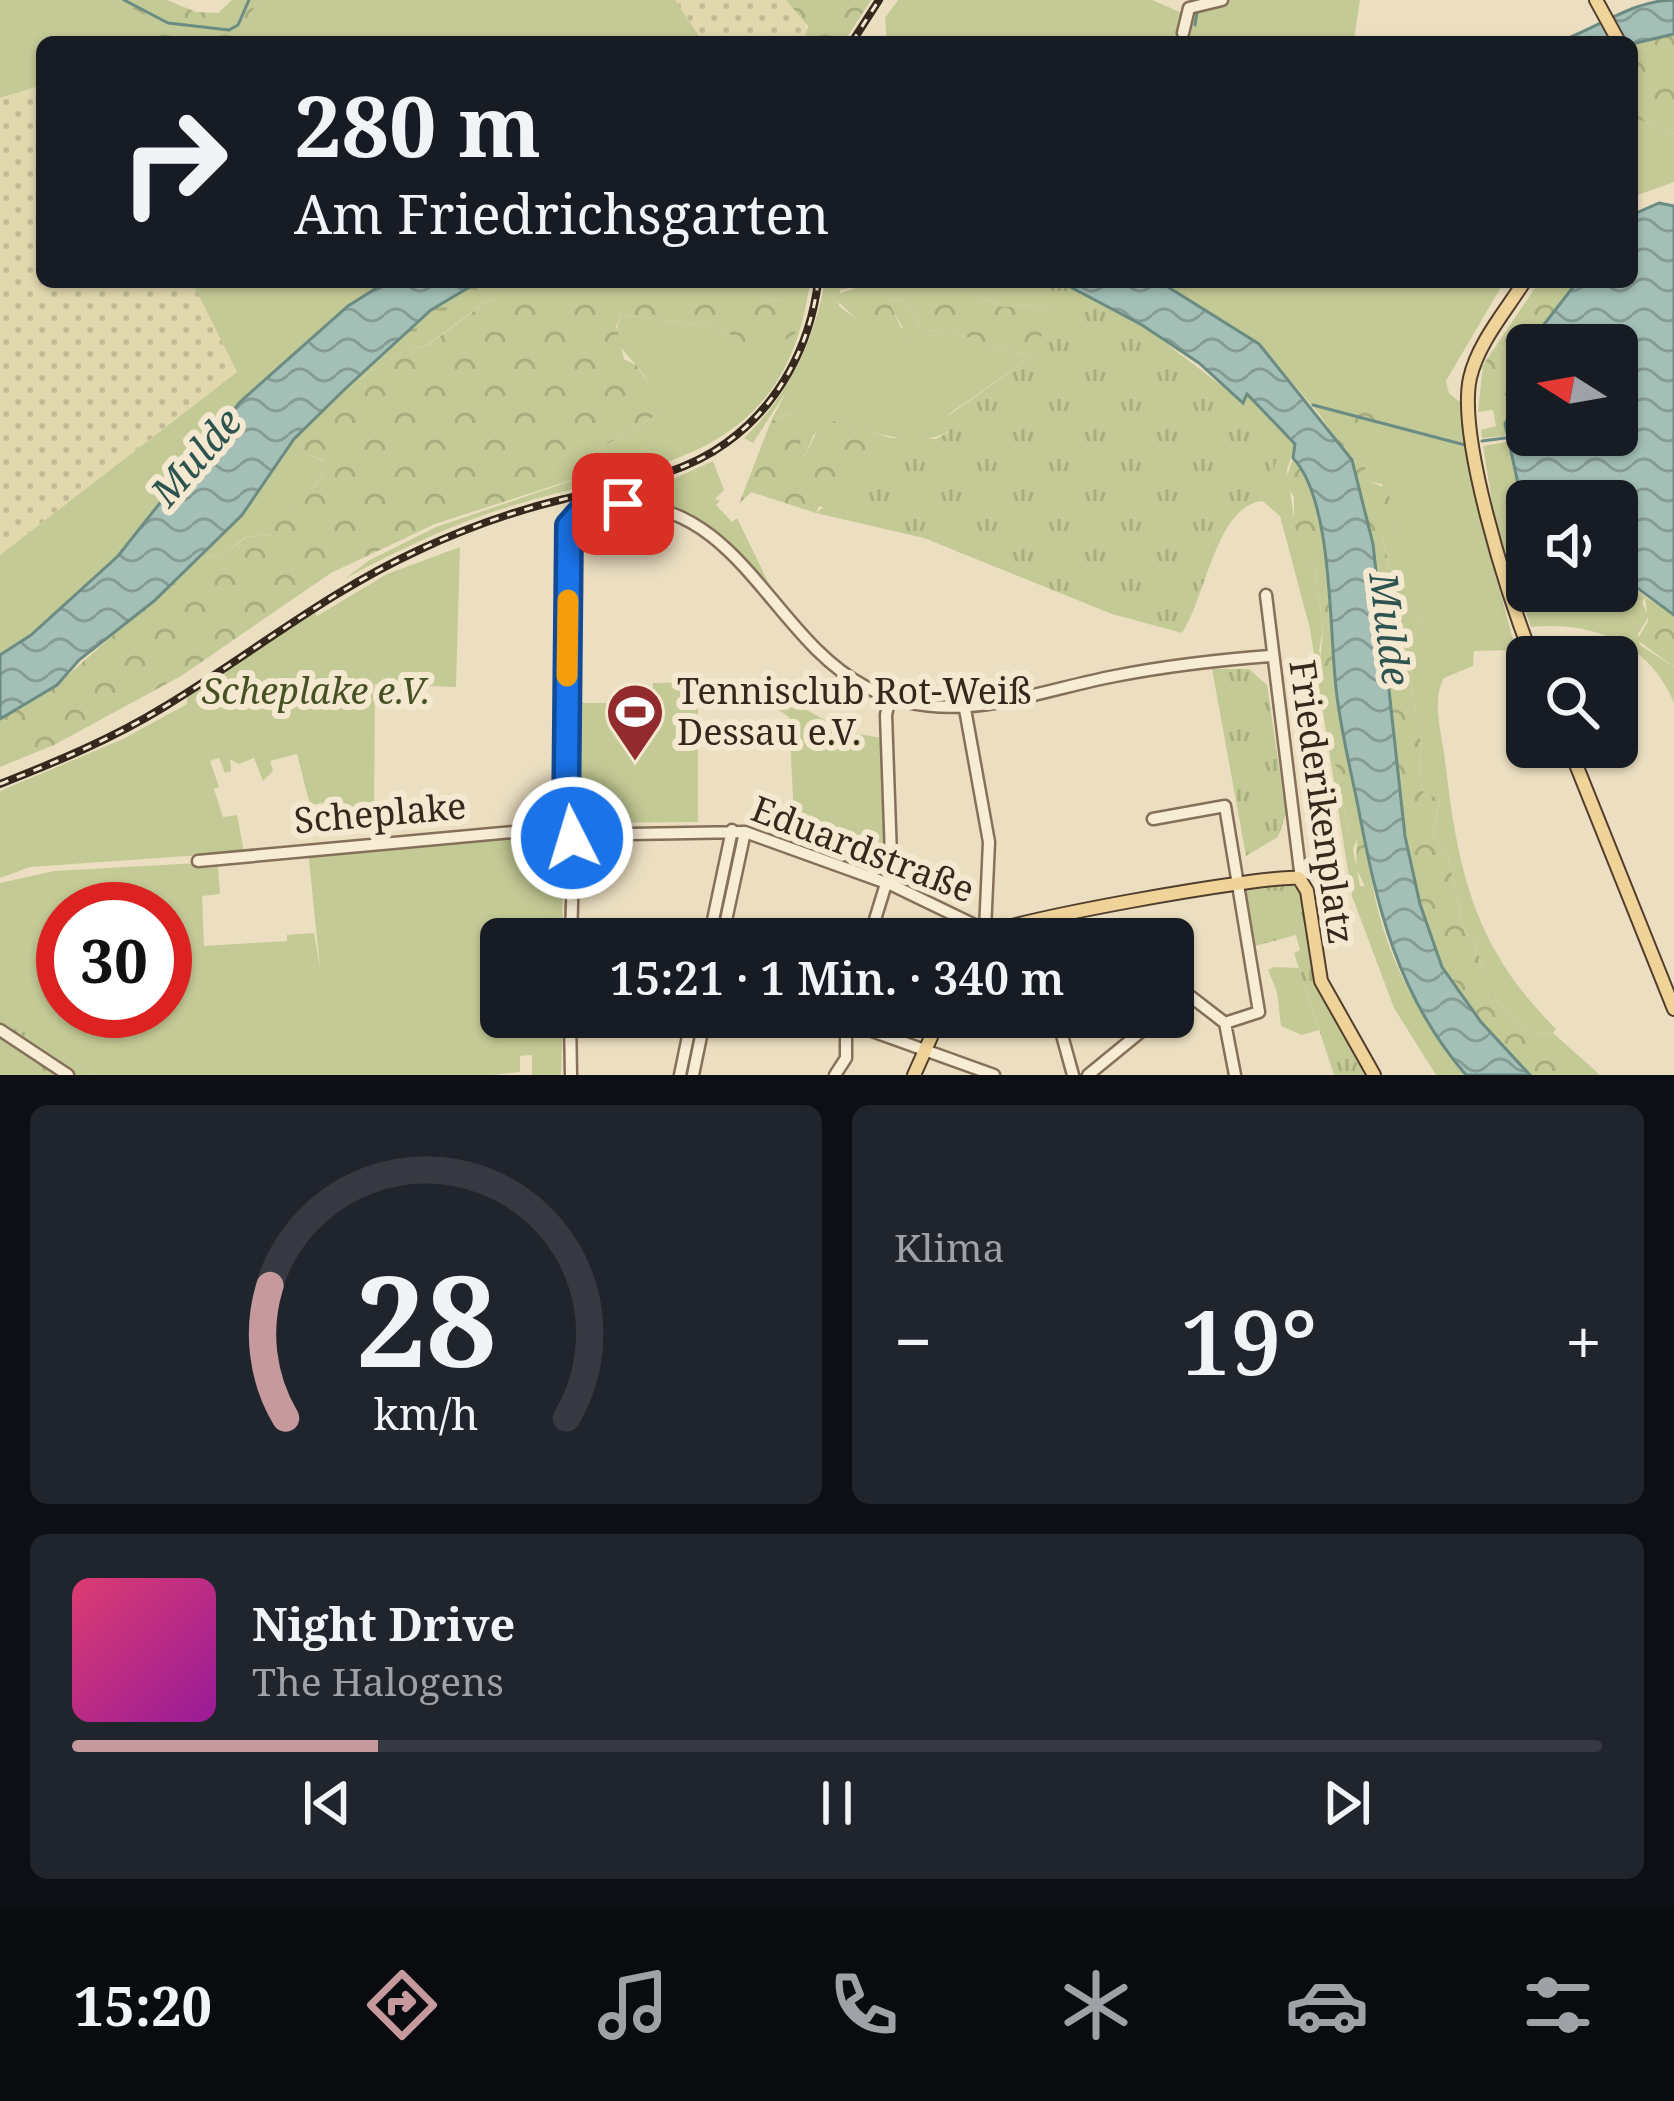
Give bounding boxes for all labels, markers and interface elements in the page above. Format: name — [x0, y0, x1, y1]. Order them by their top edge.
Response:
text: 280 m — [294, 67, 541, 182]
icon: right — [96, 84, 252, 240]
text: Am Friedrichsgarten — [294, 176, 829, 250]
north arrow — [1506, 324, 1638, 456]
map controls — [1506, 324, 1638, 768]
water label: Mulde — [137, 396, 252, 517]
pin — [572, 453, 674, 555]
icon: arrive — [590, 471, 656, 537]
button: sound — [1506, 480, 1638, 612]
water label: Mulde — [1358, 568, 1425, 688]
button: search — [1506, 636, 1638, 768]
street label: Friederikenplatz — [1278, 657, 1367, 947]
park label: Scheplake e.V. — [202, 666, 430, 715]
place label: Tennisclub Rot-Weiß Dessau e.V. — [677, 666, 1032, 756]
sports icon: Tennisclub Rot-Weiß Dessau e.V. — [604, 681, 666, 763]
position arrow — [509, 775, 635, 901]
street label: Scheplake — [292, 781, 468, 844]
street label: Eduardstraße — [745, 784, 982, 913]
speed limit sign: 30 — [36, 882, 192, 1038]
text: 15:21 · 1 Min. · 340 m — [610, 947, 1064, 1008]
text: Klima — [894, 1220, 1005, 1273]
text: 28 — [355, 1234, 497, 1404]
text: 19° — [1180, 1279, 1317, 1401]
text: − — [894, 1295, 932, 1385]
text: + — [1565, 1295, 1602, 1385]
text: km/h — [373, 1383, 479, 1442]
text: Night Drive — [252, 1593, 515, 1654]
text: The Halogens — [252, 1654, 504, 1707]
icon: previous — [294, 1770, 360, 1836]
icon: pause — [804, 1770, 870, 1836]
icon: next — [1314, 1770, 1380, 1836]
icon: directions — [360, 1963, 444, 2047]
icon: music — [591, 1963, 675, 2047]
icon: phone — [822, 1963, 906, 2047]
icon: climate — [1054, 1963, 1138, 2047]
icon: car — [1285, 1963, 1369, 2047]
icon: filters — [1516, 1963, 1600, 2047]
text: 15:20 — [74, 1968, 212, 2042]

